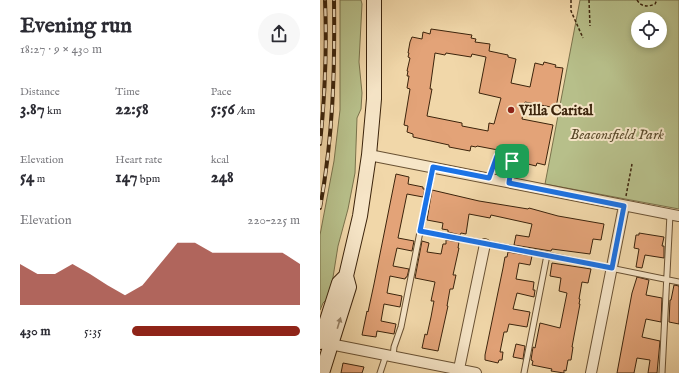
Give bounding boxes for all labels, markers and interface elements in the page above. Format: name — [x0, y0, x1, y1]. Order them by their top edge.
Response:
text: Evening run — [20, 12, 132, 40]
map controls — [631, 12, 667, 48]
button: locate — [631, 12, 667, 48]
button: share — [258, 13, 300, 55]
text: 18:27 · 9 × 430 m — [20, 41, 102, 58]
text: Distance — [20, 85, 60, 99]
text: Time — [115, 85, 140, 99]
text: Pace — [211, 85, 231, 99]
text: 3.87 — [20, 99, 45, 120]
text: 22:58 — [115, 99, 149, 120]
text: 5:56 — [211, 99, 235, 120]
place label: Villa Carital — [518, 101, 594, 120]
text: km — [45, 104, 61, 118]
text: /km — [235, 104, 255, 118]
marker: Villa Carital — [506, 105, 516, 115]
park label: Beaconsfield Park — [570, 125, 664, 144]
pin — [495, 144, 529, 178]
icon: arrive — [501, 150, 523, 172]
text: Elevation — [20, 153, 64, 167]
text: Heart rate — [115, 153, 162, 167]
text: kcal — [211, 153, 229, 167]
text: 54 — [20, 167, 34, 188]
text: 147 — [115, 167, 137, 188]
text: 248 — [211, 167, 234, 188]
text: m — [34, 172, 45, 186]
text: bpm — [137, 172, 160, 186]
text: Elevation — [20, 212, 72, 229]
text: 220–225 m — [247, 212, 300, 229]
one-way arrow — [336, 316, 342, 328]
text: 430 m — [20, 323, 51, 340]
text: 5:35 — [84, 323, 102, 340]

